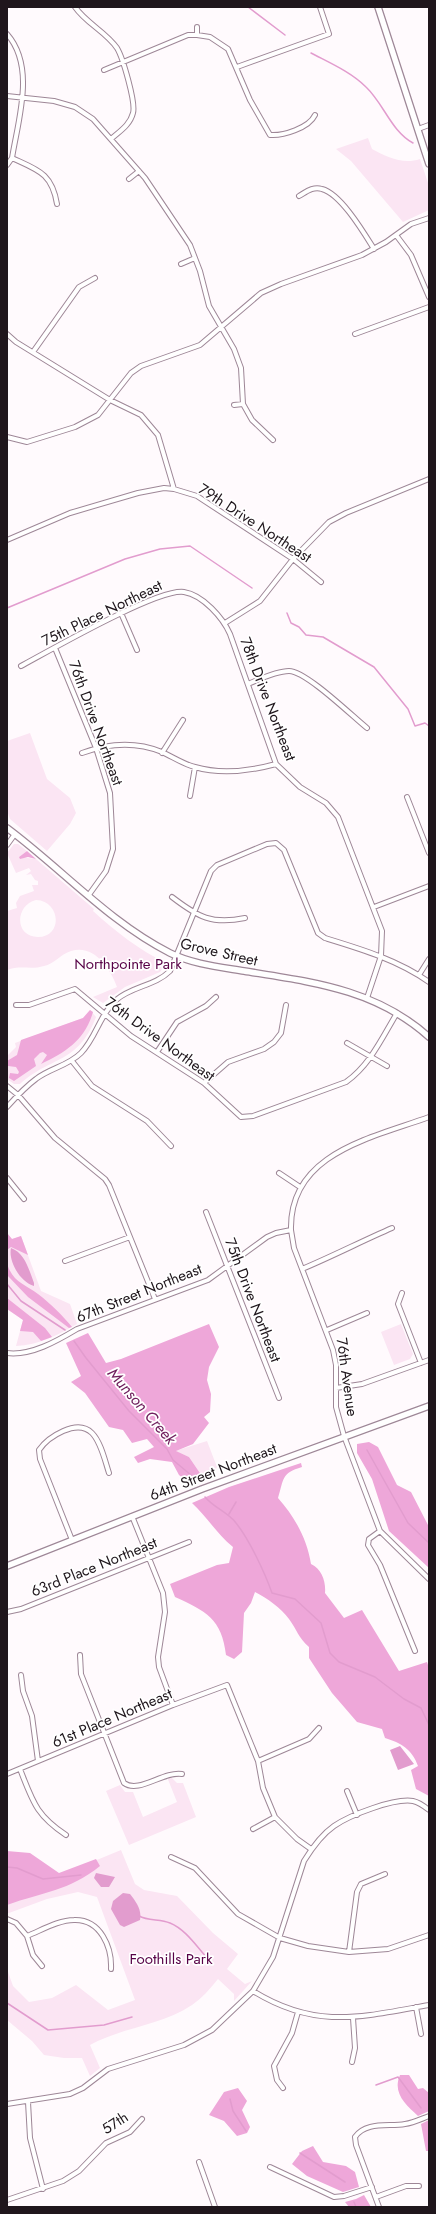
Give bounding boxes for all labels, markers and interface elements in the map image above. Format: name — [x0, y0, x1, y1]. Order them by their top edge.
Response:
street label: 79th Drive Northeast — [194, 478, 316, 568]
street label: 75th Place Northeast — [38, 574, 166, 652]
street label: 78th Drive Northeast — [234, 634, 302, 764]
street label: 76th Drive Northeast — [63, 658, 129, 789]
street label: Grove Street — [178, 932, 260, 972]
park label: Northpointe Park — [74, 953, 182, 975]
street label: 76th Drive Northeast — [100, 991, 220, 1087]
street label: 75th Drive Northeast — [219, 1235, 287, 1366]
street label: 67th Street Northeast — [73, 1258, 206, 1328]
street label: 76th Avenue — [331, 1336, 363, 1418]
water label: Munson Creek — [102, 1363, 183, 1450]
street label: 64th Street Northeast — [146, 1437, 280, 1506]
street label: 63rd Place Northeast — [28, 1531, 161, 1602]
street label: 61st Place Northeast — [48, 1683, 176, 1753]
park label: Foothills Park — [130, 1948, 213, 1970]
street label: 57th — [97, 2106, 133, 2140]

